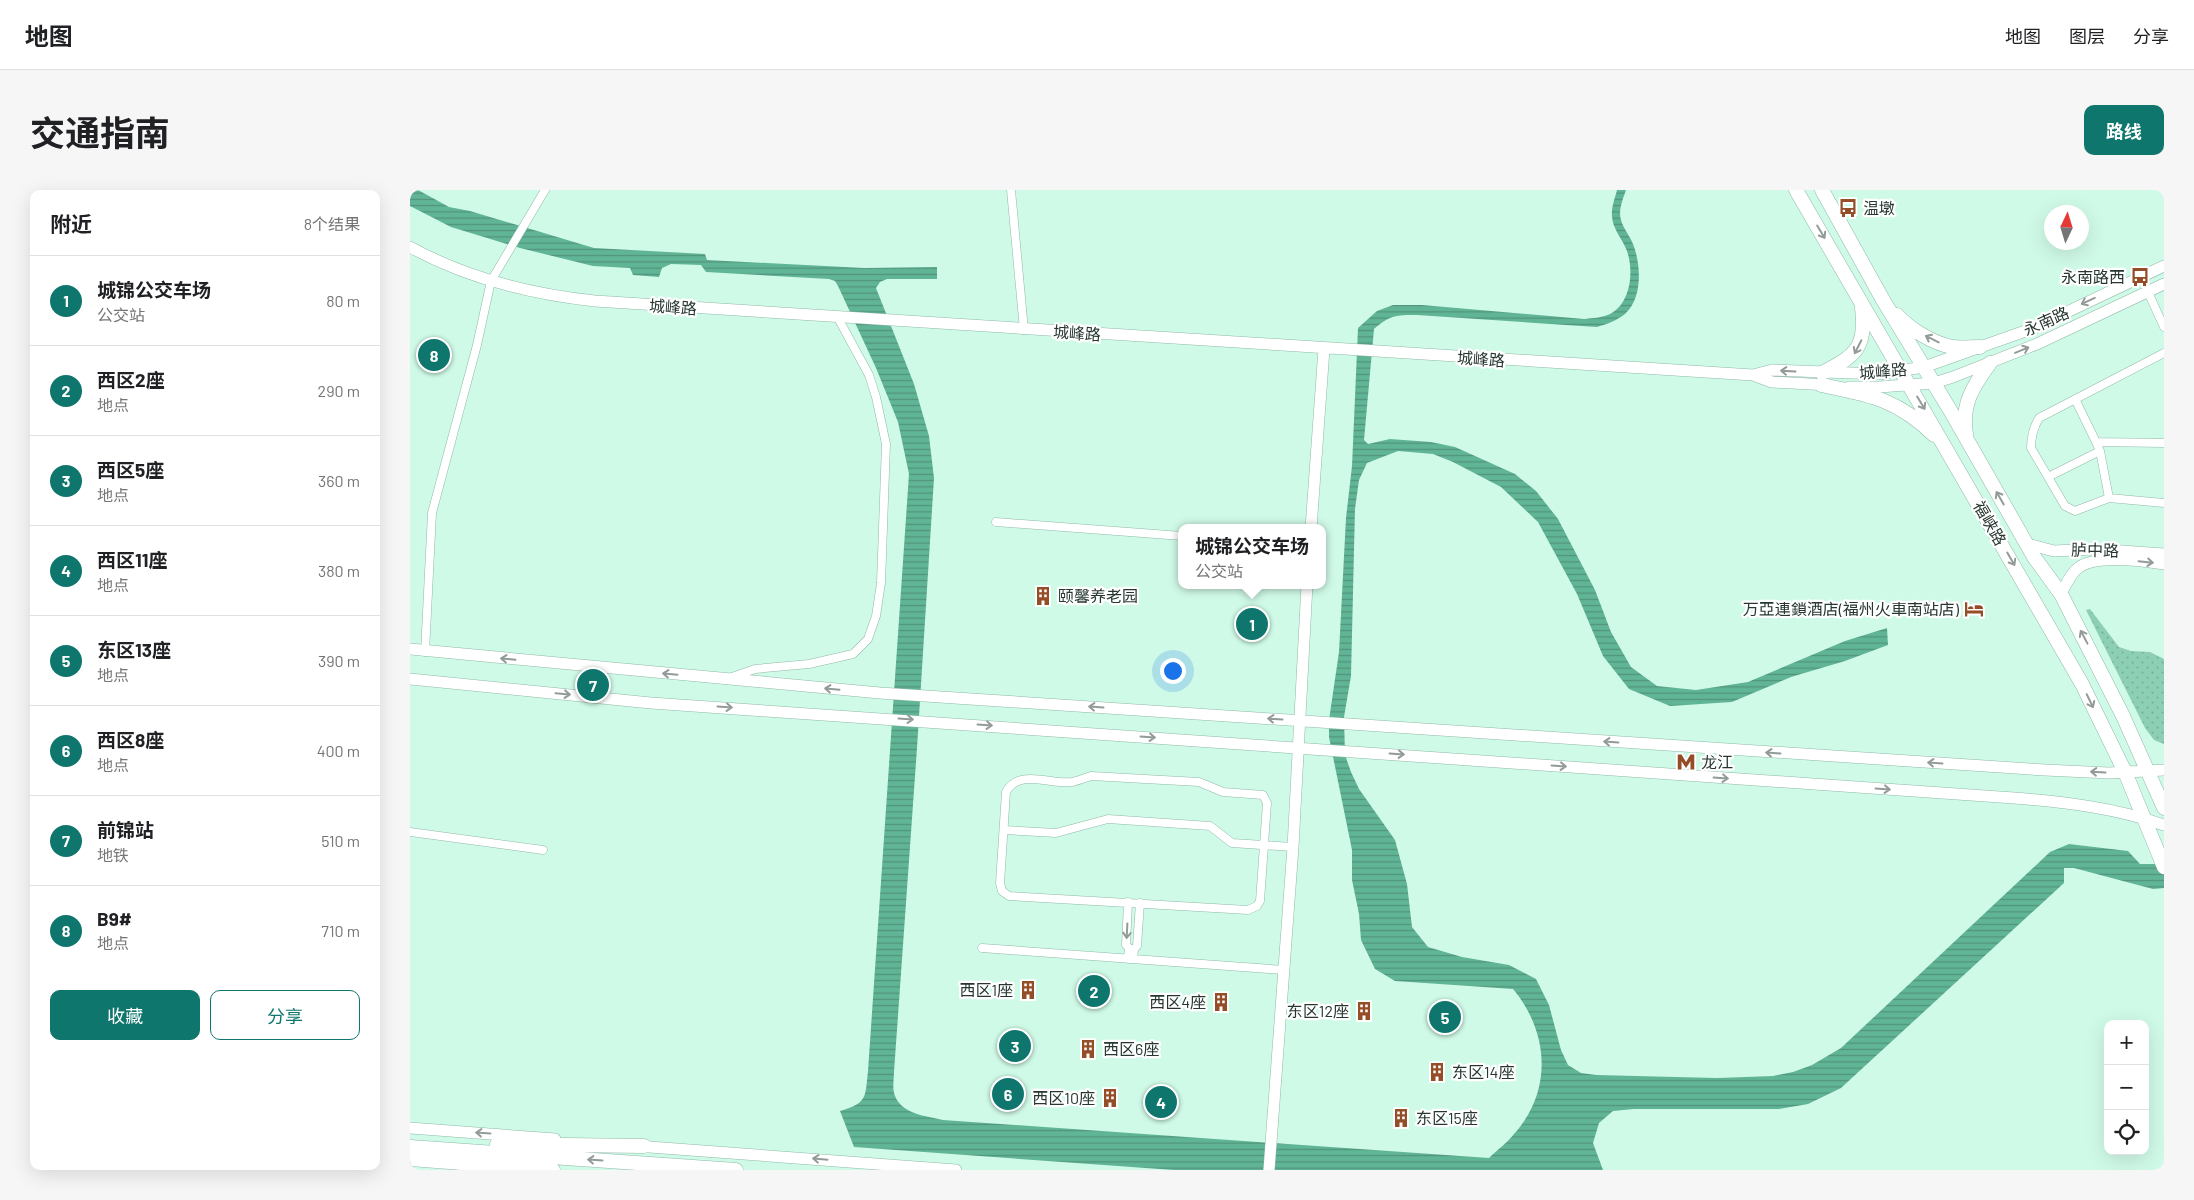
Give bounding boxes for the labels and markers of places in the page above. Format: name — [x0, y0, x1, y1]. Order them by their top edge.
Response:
bus stop icon: 温墩 — [1837, 197, 1859, 219]
place label: 温墩 — [1863, 198, 1895, 217]
bus stop icon: 永南路西 — [2129, 266, 2151, 288]
place label: 永南路西 — [2061, 267, 2125, 286]
pin: 8 — [418, 336, 450, 374]
building icon: 颐馨养老园 — [1032, 585, 1054, 607]
place label: 颐馨养老园 — [1058, 586, 1138, 605]
hotel icon: 万亞連鎖酒店(福州火車南站店) — [1963, 598, 1985, 620]
place label: 万亞連鎖酒店(福州火車南站店) — [1743, 599, 1960, 618]
pin: 1 — [1236, 605, 1268, 643]
pin: 7 — [577, 666, 609, 704]
metro station icon: 龙江 — [1675, 751, 1697, 773]
place label: 龙江 — [1701, 752, 1733, 771]
pin: 2 — [1078, 972, 1110, 1010]
building icon: 西区1座 — [1017, 979, 1039, 1001]
place label: 西区1座 — [959, 980, 1013, 999]
building icon: 西区4座 — [1210, 991, 1232, 1013]
place label: 西区4座 — [1149, 992, 1206, 1011]
pin: 5 — [1429, 998, 1461, 1036]
building icon: 东区12座 — [1353, 1000, 1375, 1022]
place label: 东区12座 — [1287, 1001, 1349, 1020]
pin: 3 — [999, 1027, 1031, 1065]
building icon: 西区6座 — [1077, 1038, 1099, 1060]
place label: 西区6座 — [1103, 1039, 1159, 1058]
building icon: 东区14座 — [1426, 1061, 1448, 1083]
place label: 东区14座 — [1452, 1062, 1514, 1081]
pin: 6 — [992, 1075, 1024, 1113]
pin: 4 — [1145, 1083, 1177, 1121]
building icon: 西区10座 — [1099, 1087, 1121, 1109]
place label: 西区10座 — [1032, 1088, 1095, 1107]
building icon: 东区15座 — [1390, 1107, 1412, 1129]
place label: 东区15座 — [1416, 1108, 1478, 1127]

